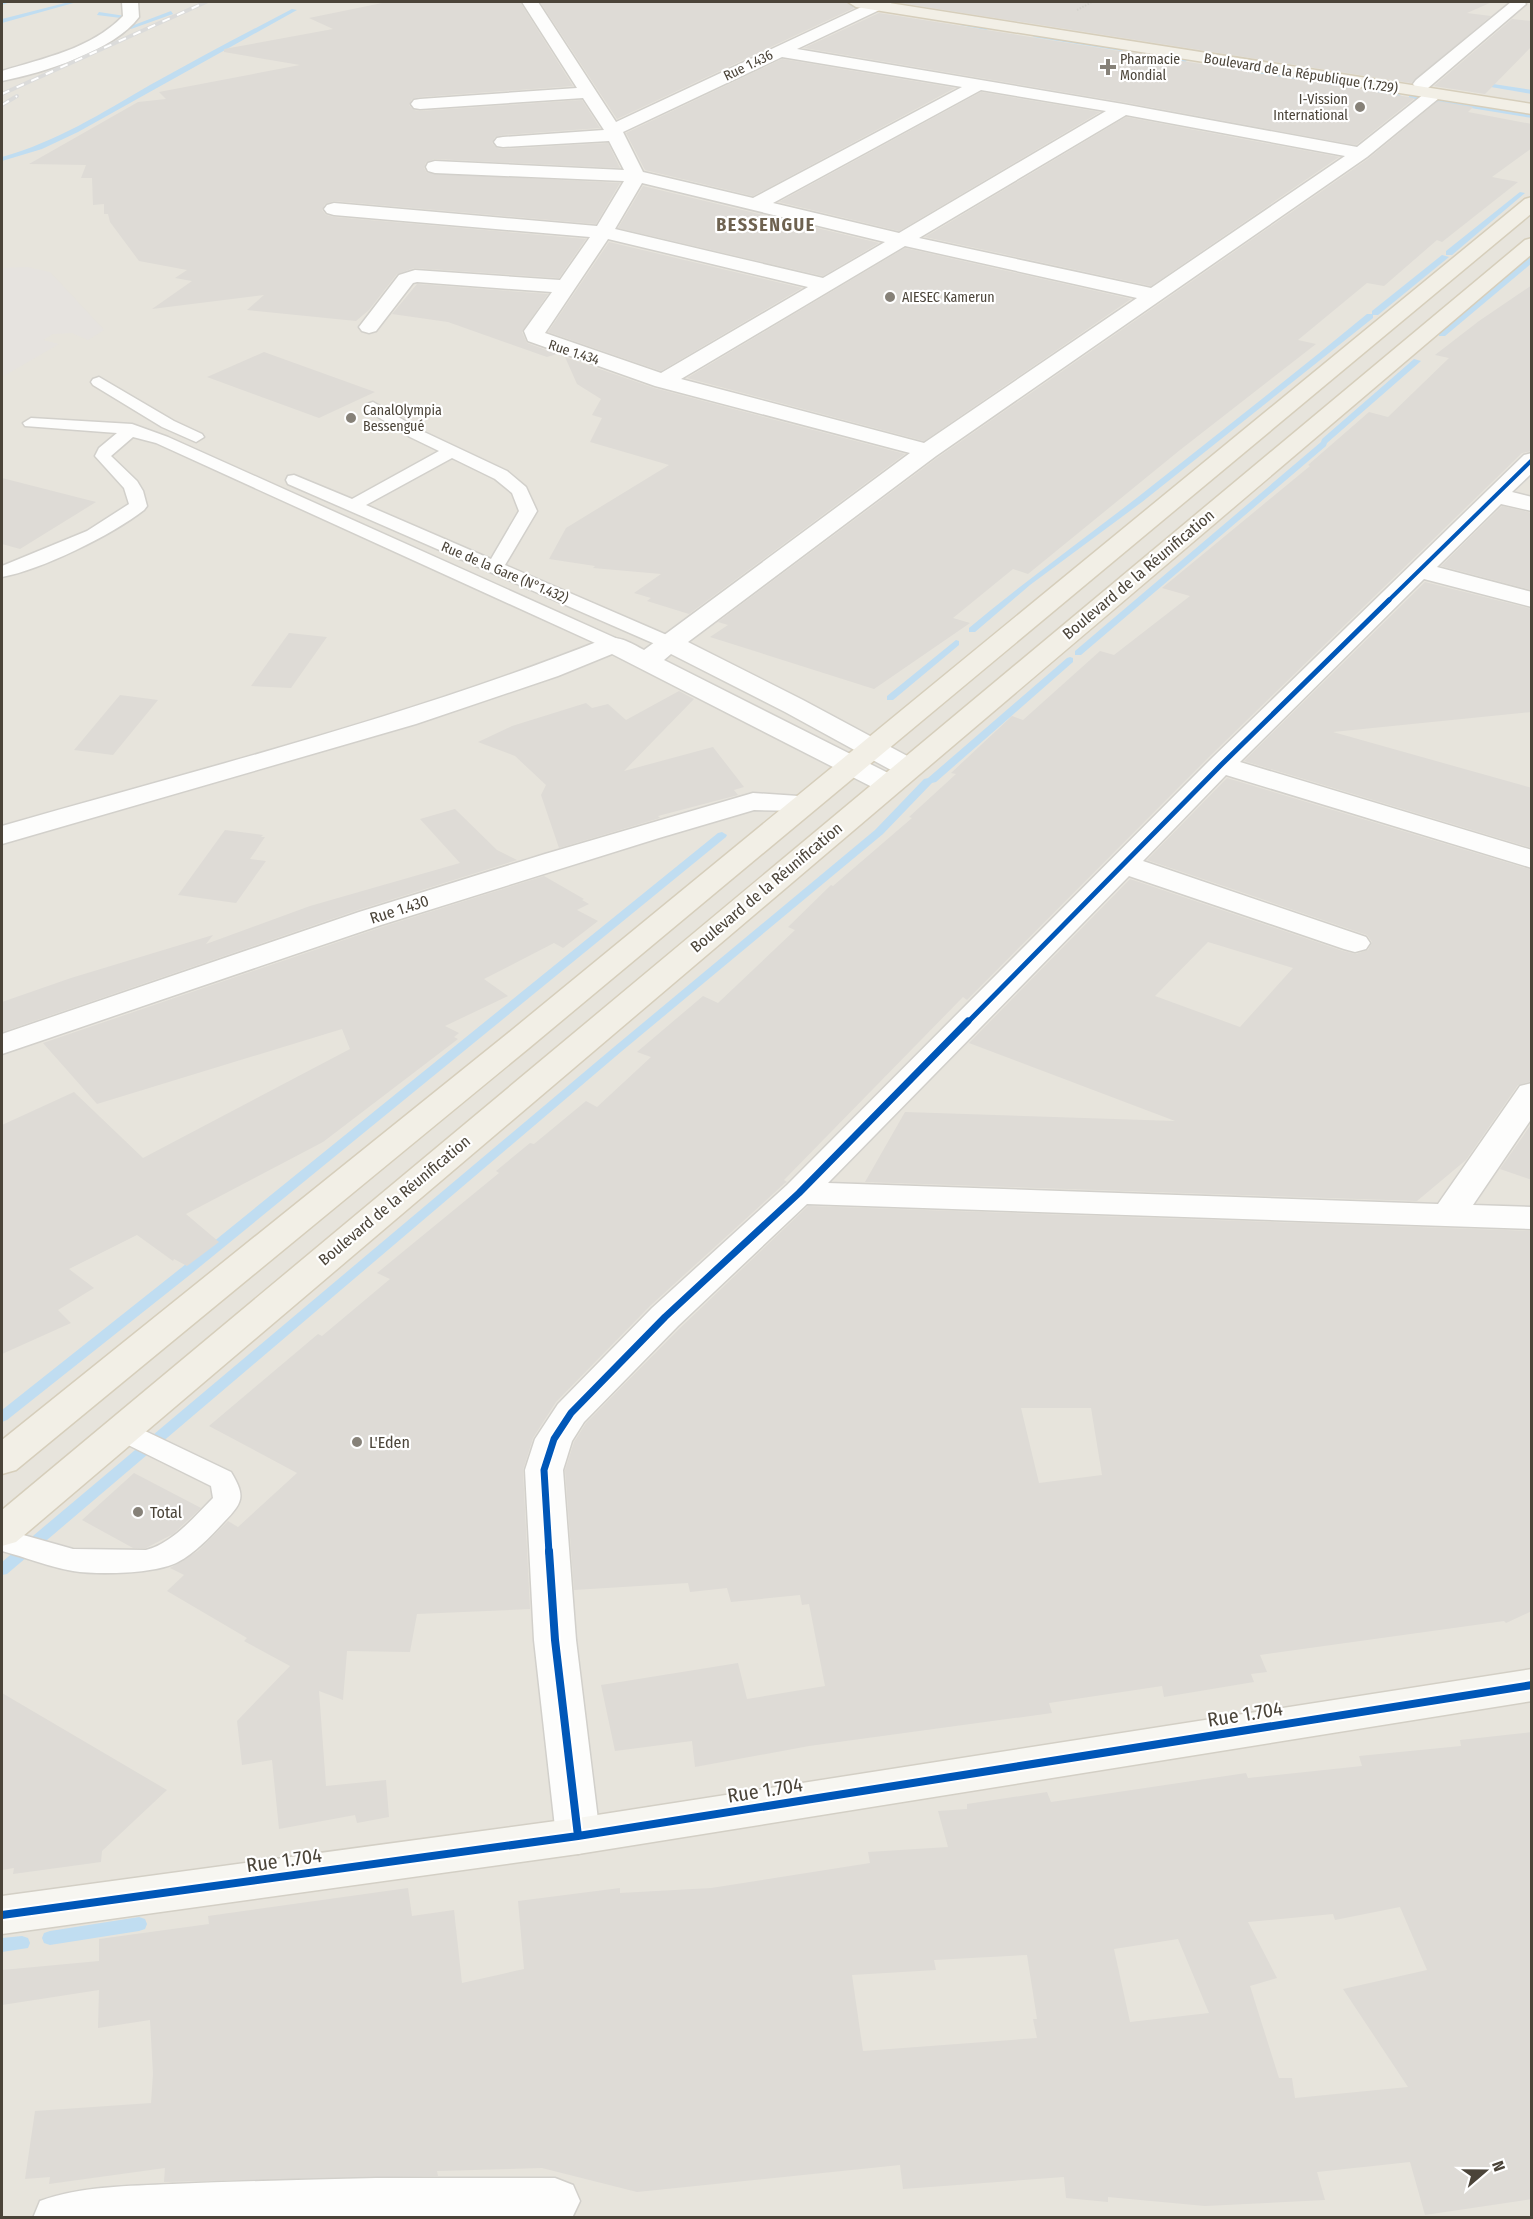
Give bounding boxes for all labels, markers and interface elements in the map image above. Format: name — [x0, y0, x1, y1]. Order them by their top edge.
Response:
street label: Rue 1.436 — [721, 46, 776, 85]
street label: Boulevard de la République (1.729) — [1203, 50, 1399, 97]
place label: Pharmacie Mondial — [1120, 51, 1180, 84]
marker: Pharmacie Mondial — [1101, 60, 1115, 74]
place label: I-Vission International — [1273, 91, 1348, 124]
marker: I-Vission International — [1353, 100, 1367, 114]
district label: BESSENGUE — [716, 214, 816, 236]
place label: AIESEC Kamerun — [902, 289, 995, 306]
marker: AIESEC Kamerun — [883, 290, 897, 304]
street label: Rue 1.434 — [546, 336, 602, 369]
place label: CanalOlympia Bessengué — [363, 402, 442, 435]
marker: CanalOlympia Bessengué — [344, 411, 358, 425]
street label: Boulevard de la Réunification — [1059, 505, 1218, 643]
street label: Rue de la Gare (N°1.432) — [439, 538, 571, 607]
street label: Boulevard de la Réunification — [687, 818, 846, 956]
street label: Rue 1.430 — [367, 891, 431, 928]
street label: Boulevard de la Réunification — [315, 1131, 474, 1269]
place label: L'Eden — [369, 1433, 410, 1452]
marker: L'Eden — [350, 1435, 364, 1449]
place label: Total — [150, 1503, 182, 1522]
marker: Total — [131, 1505, 145, 1519]
street label: Rue 1.704 — [1206, 1696, 1285, 1732]
street label: Rue 1.704 — [726, 1772, 805, 1808]
street label: Rue 1.704 — [245, 1843, 324, 1877]
north arrow — [1455, 2141, 1515, 2201]
text: N — [1488, 2158, 1509, 2174]

